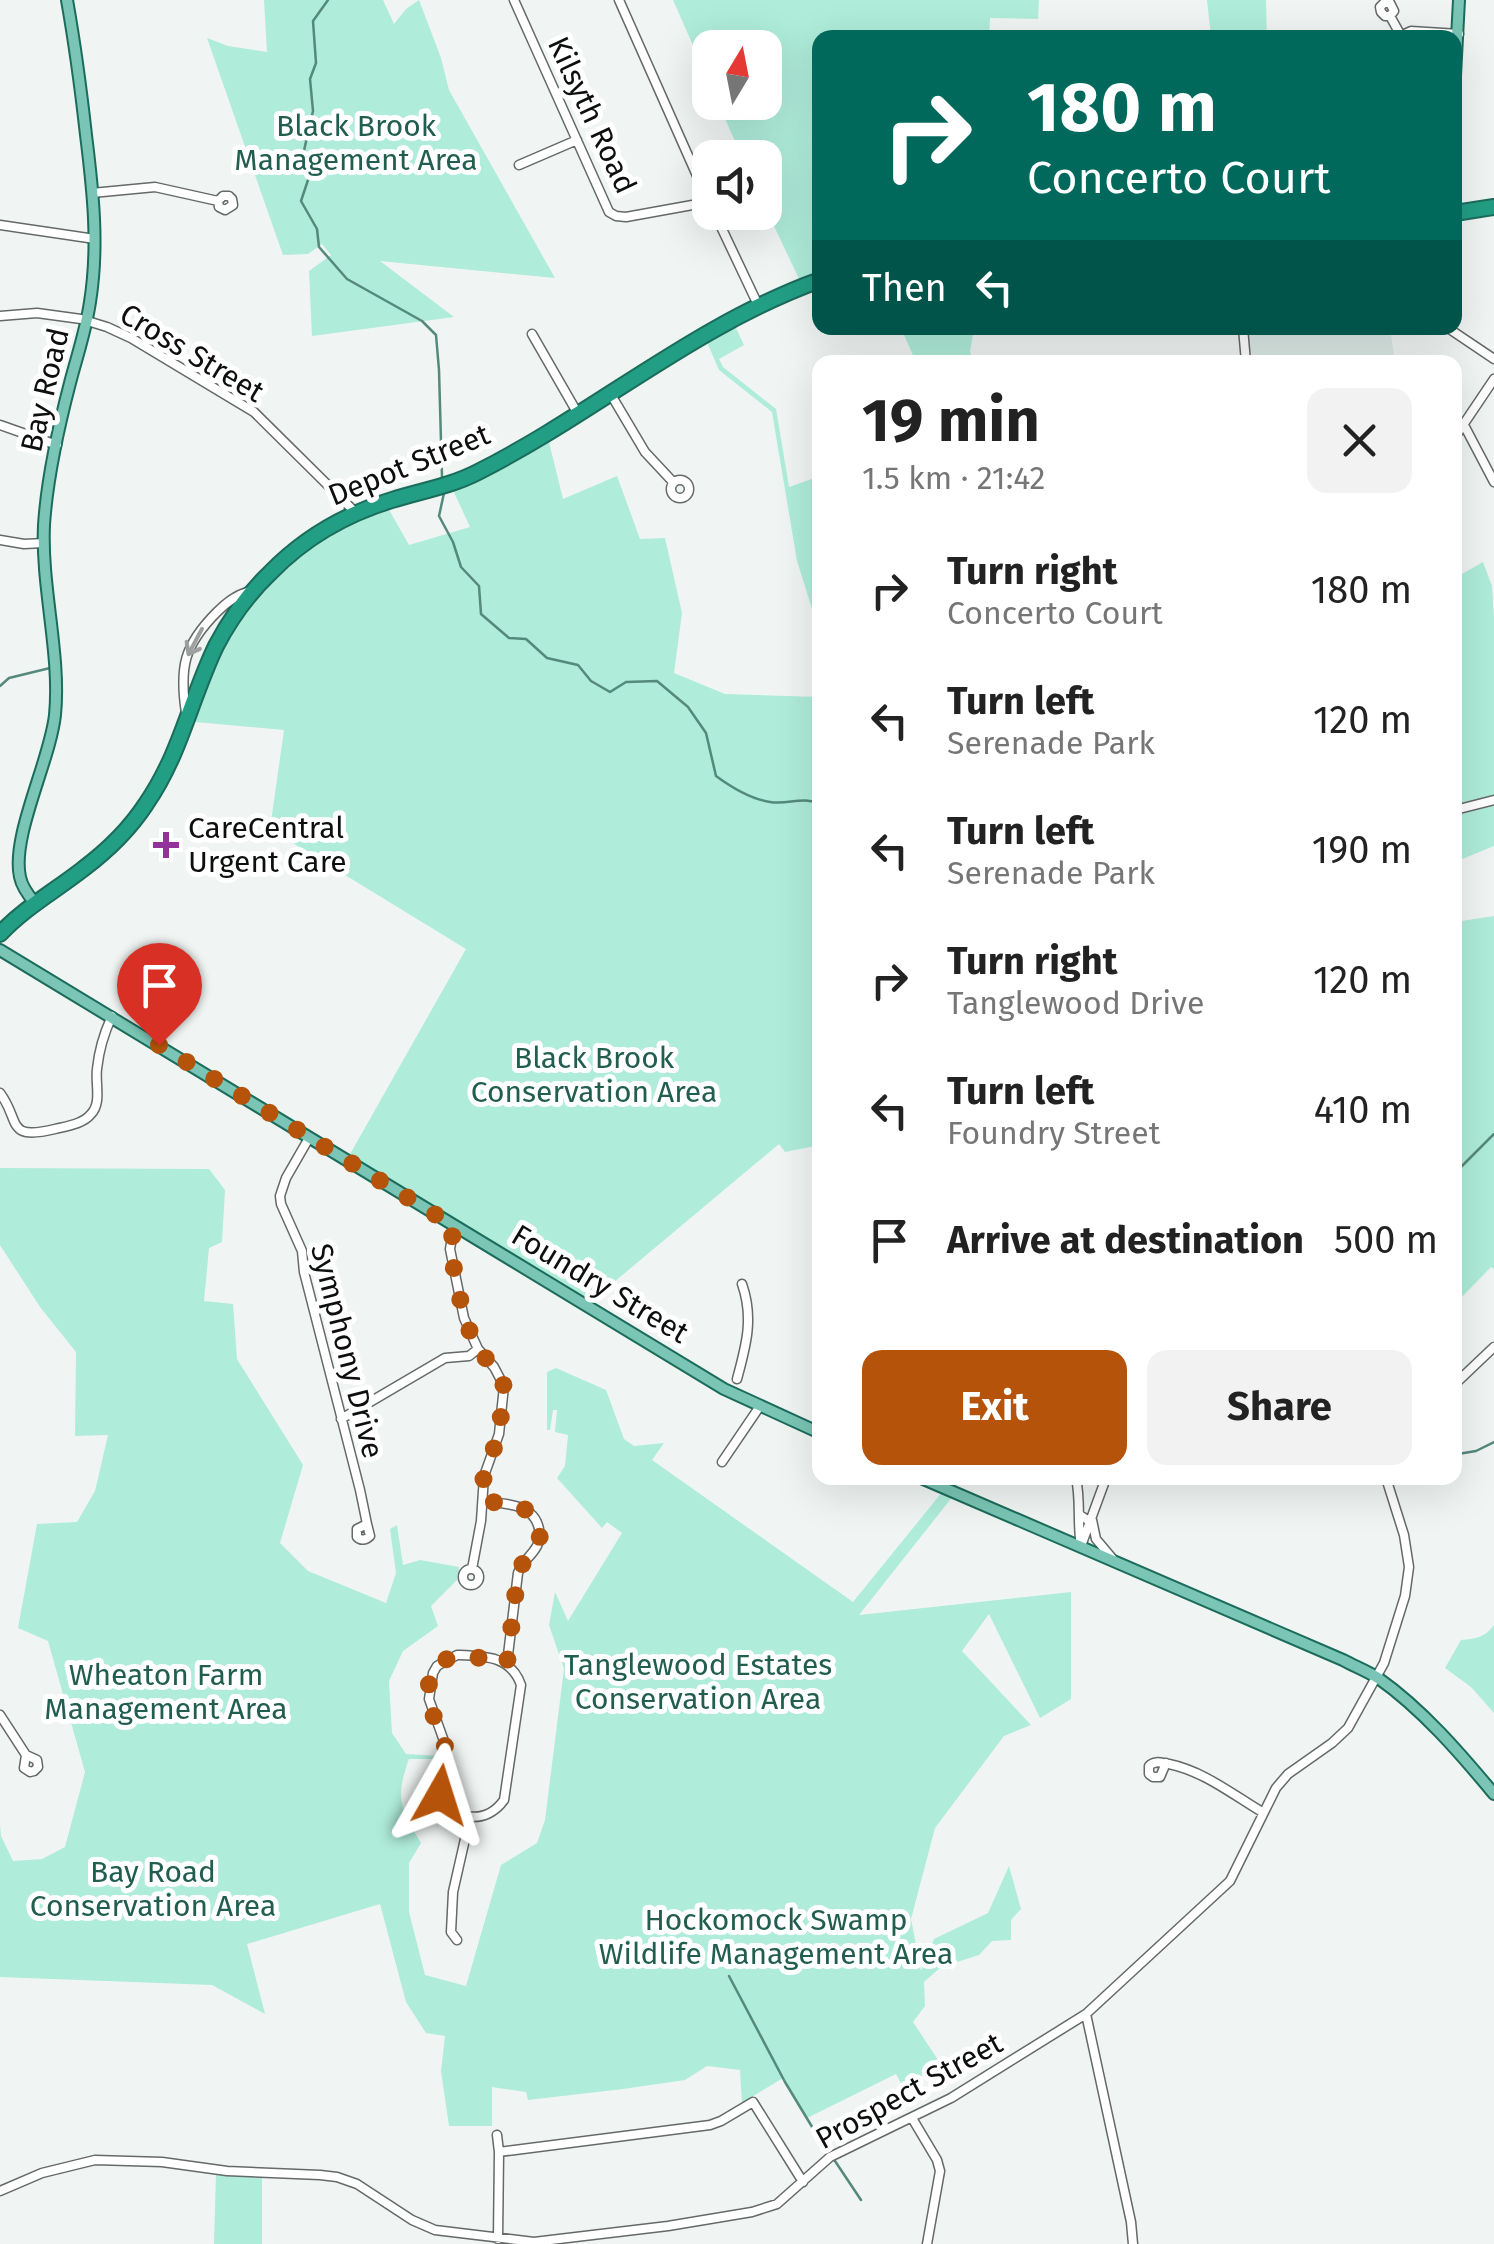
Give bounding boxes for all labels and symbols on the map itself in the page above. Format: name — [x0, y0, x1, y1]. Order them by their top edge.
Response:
north arrow — [692, 30, 782, 120]
street label: Kilsyth Road — [540, 31, 644, 199]
park label: Black Brook Management Area — [234, 108, 478, 178]
street label: Cross Street — [113, 296, 271, 410]
street label: Bay Road — [13, 325, 77, 455]
street label: Depot Street — [323, 416, 495, 514]
one-way arrow — [185, 627, 204, 656]
place label: CareCentral Urgent Care — [188, 810, 347, 880]
marker: CareCentral Urgent Care — [153, 832, 179, 858]
pin — [117, 943, 202, 1046]
park label: Black Brook Conservation Area — [471, 1040, 717, 1110]
street label: Foundry Street — [505, 1217, 695, 1351]
street label: Symphony Drive — [303, 1240, 391, 1462]
park label: Tanglewood Estates Conservation Area — [564, 1647, 832, 1717]
park label: Wheaton Farm Management Area — [44, 1657, 288, 1727]
position arrow — [388, 1743, 492, 1847]
park label: Bay Road Conservation Area — [30, 1854, 276, 1924]
park label: Hockomock Swamp Wildlife Management Area — [599, 1902, 953, 1972]
street label: Prospect Street — [809, 2025, 1009, 2157]

